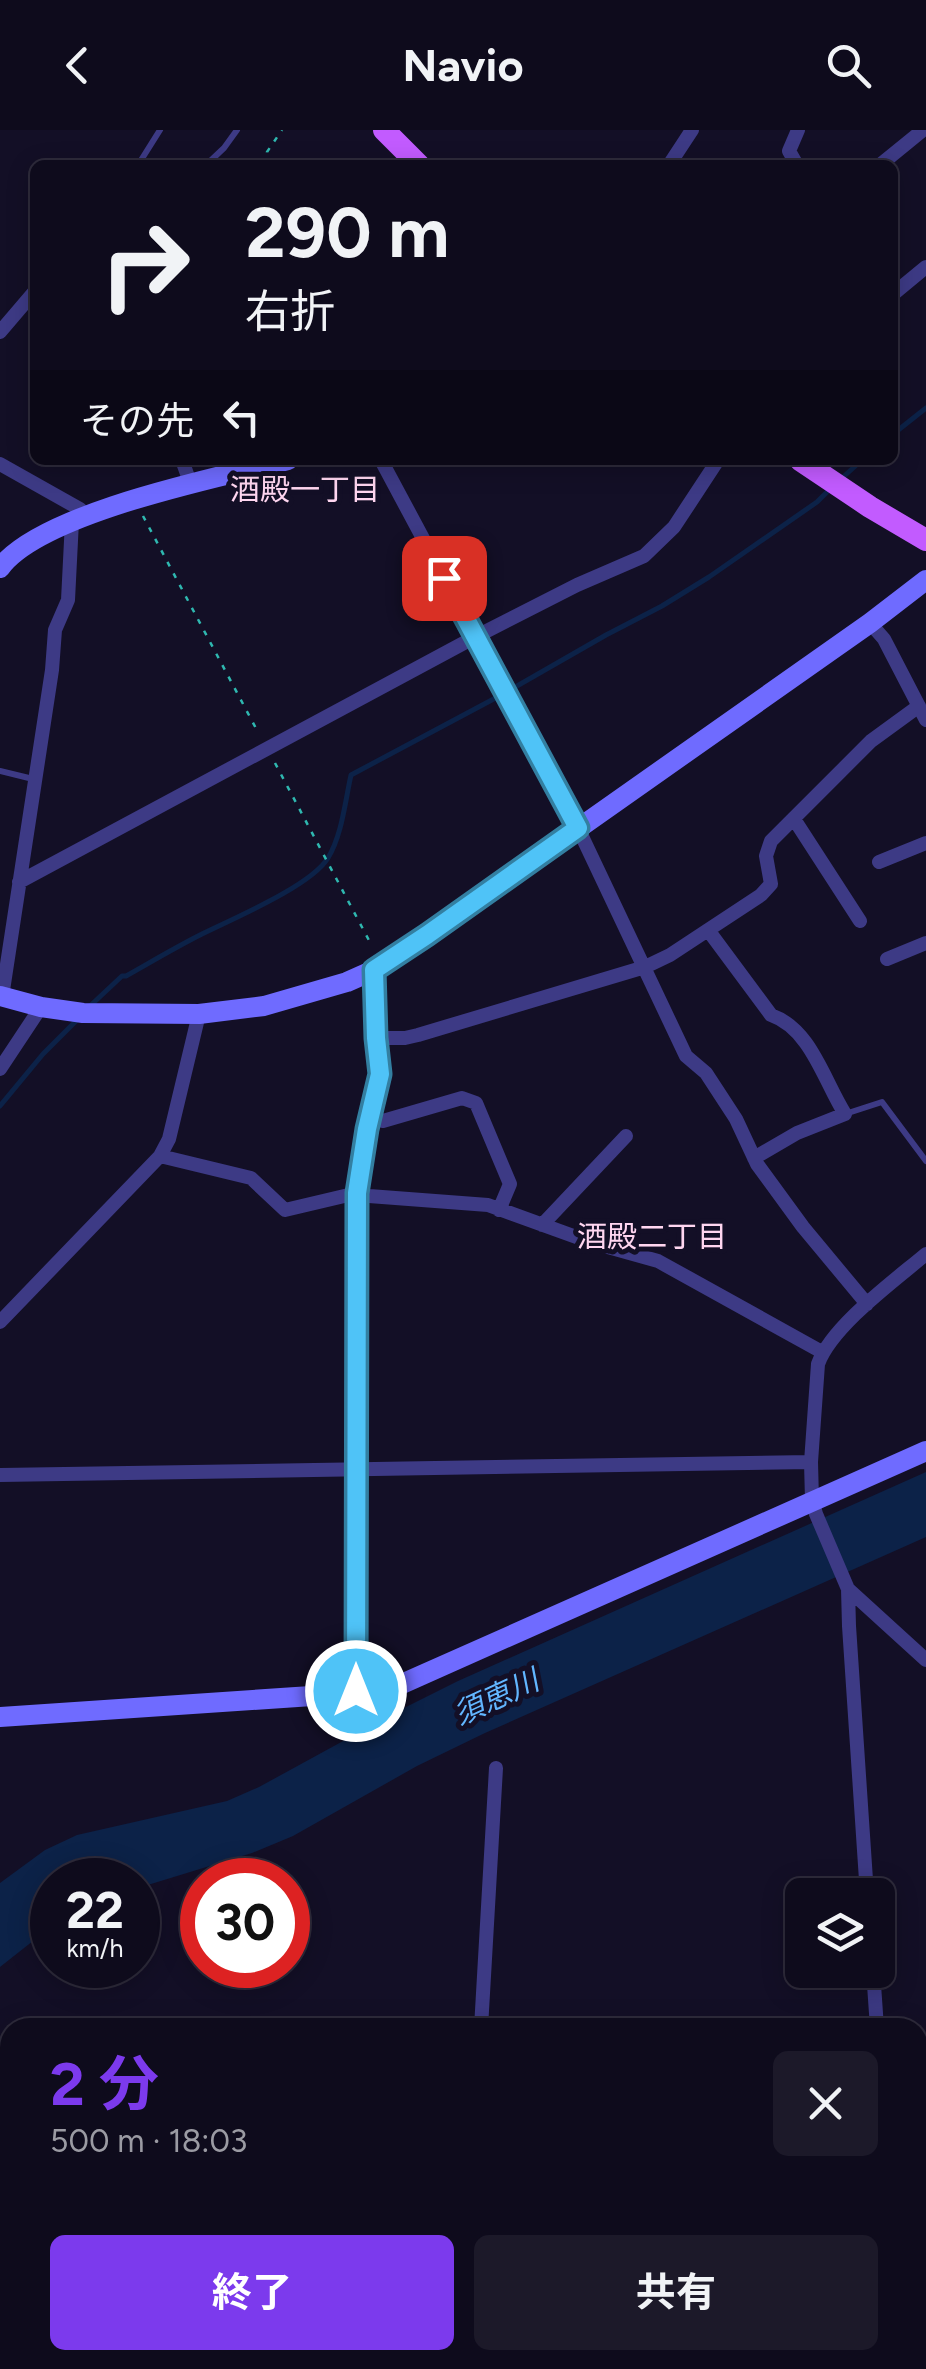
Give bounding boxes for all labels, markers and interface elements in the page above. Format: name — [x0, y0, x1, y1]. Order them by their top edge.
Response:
icon: back — [50, 38, 105, 93]
text: Navio — [402, 38, 524, 92]
icon: search — [821, 38, 876, 93]
text: 290 m — [245, 190, 449, 275]
icon: right — [80, 200, 210, 330]
text: 右折 — [245, 284, 335, 338]
icon: left — [214, 390, 269, 445]
text: その先 — [80, 398, 194, 444]
district label: 酒殿一丁目 — [230, 471, 380, 508]
pin — [402, 536, 487, 621]
icon: arrive — [417, 551, 472, 606]
district label: 酒殿二丁目 — [577, 1218, 727, 1255]
position arrow — [304, 1639, 408, 1743]
water label: 須恵川 — [447, 1660, 547, 1733]
speed limit sign: 30 — [180, 1858, 310, 1988]
map controls — [785, 1878, 895, 1988]
button: layers — [785, 1878, 895, 1988]
text: 22 — [66, 1880, 124, 1941]
text: km/h — [66, 1933, 124, 1963]
text: 2 分 — [50, 2048, 159, 2120]
button: close — [773, 2051, 878, 2156]
text: 500 m · 18:03 — [50, 2122, 247, 2160]
button: 終了 — [50, 2235, 454, 2350]
button: 共有 — [474, 2235, 878, 2350]

